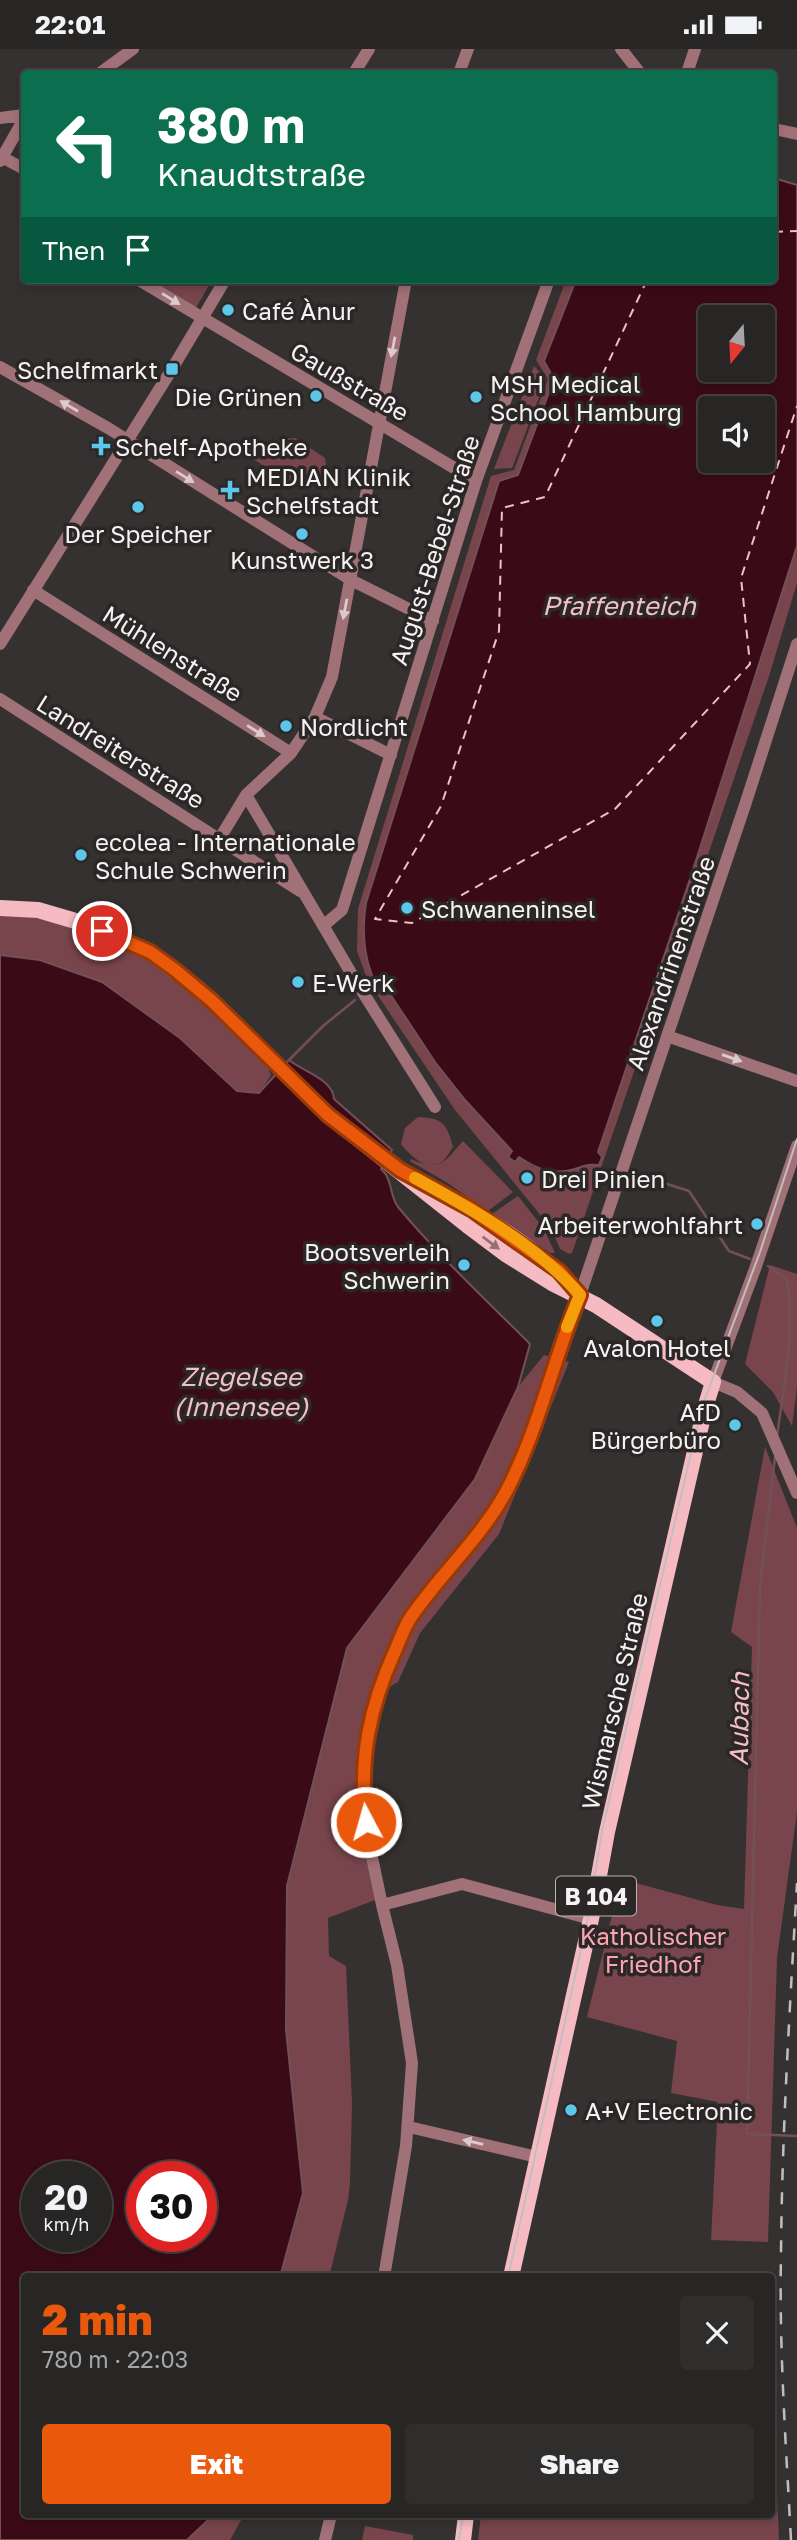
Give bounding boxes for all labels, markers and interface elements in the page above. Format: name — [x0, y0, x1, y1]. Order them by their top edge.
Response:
text: 22:01 — [35, 9, 105, 40]
text: 380 m — [157, 95, 305, 154]
icon: left — [42, 98, 133, 189]
text: Knaudtstraße — [157, 155, 366, 193]
icon: arrive — [119, 231, 157, 269]
text: Then — [42, 235, 105, 266]
one-way arrow — [161, 293, 180, 306]
place label: Café Ànur — [242, 296, 355, 325]
marker: Café Ànur — [220, 302, 236, 318]
north arrow — [698, 305, 775, 381]
map controls — [698, 305, 775, 473]
street label: Gaußstraße — [286, 336, 414, 426]
one-way arrow — [387, 336, 398, 358]
place label: Schelfmarkt — [17, 355, 158, 384]
marker: Schelfmarkt — [164, 361, 180, 377]
place label: MSH Medical School Hamburg — [490, 369, 682, 426]
place label: Die Grünen — [175, 382, 302, 411]
marker: Die Grünen — [308, 388, 324, 404]
marker: MSH Medical School Hamburg — [468, 389, 484, 405]
button: sound — [698, 396, 775, 473]
one-way arrow — [59, 400, 78, 412]
street label: August-Bebel-Straße — [383, 431, 485, 669]
place label: Schelf-Apotheke — [115, 432, 307, 461]
marker: Schelf-Apotheke — [93, 438, 109, 454]
place label: MEDIAN Klinik Schelfstadt — [246, 462, 411, 519]
one-way arrow — [176, 470, 195, 483]
marker: MEDIAN Klinik Schelfstadt — [220, 480, 240, 500]
marker: Der Speicher — [130, 499, 146, 515]
place label: Der Speicher — [64, 519, 212, 548]
marker: Kunstwerk 3 — [294, 526, 310, 542]
place label: Kunstwerk 3 — [230, 545, 374, 574]
water label: Pfaffenteich — [542, 590, 697, 621]
one-way arrow — [340, 598, 351, 620]
street label: Mühlenstraße — [98, 599, 248, 707]
street label: Landreiterstraße — [32, 688, 210, 814]
place label: Nordlicht — [300, 712, 408, 741]
marker: Nordlicht — [278, 718, 294, 734]
one-way arrow — [246, 724, 266, 737]
place label: ecolea - Internationale Schule Schwerin — [95, 827, 356, 884]
marker: ecolea - Internationale Schule Schwerin — [73, 847, 89, 863]
street label: Alexandrinenstraße — [620, 852, 720, 1074]
place label: Schwaneninsel — [421, 894, 595, 923]
marker: Schwaneninsel — [399, 900, 415, 916]
pin — [72, 901, 132, 961]
icon: arrive — [83, 912, 121, 950]
place label: E-Werk — [312, 968, 395, 997]
marker: E-Werk — [290, 974, 306, 990]
one-way arrow — [721, 1053, 742, 1064]
place label: Drei Pinien — [541, 1164, 665, 1193]
marker: Drei Pinien — [519, 1170, 535, 1186]
place label: Arbeiterwohlfahrt — [537, 1210, 743, 1239]
marker: Arbeiterwohlfahrt — [749, 1216, 765, 1232]
one-way arrow — [482, 1236, 500, 1251]
place label: Bootsverleih Schwerin — [304, 1237, 450, 1294]
marker: Bootsverleih Schwerin — [456, 1257, 472, 1273]
marker: Avalon Hotel — [649, 1313, 665, 1329]
place label: Avalon Hotel — [583, 1333, 731, 1362]
water label: Ziegelsee (Innensee) — [174, 1361, 309, 1422]
place label: AfD Bürgerbüro — [590, 1397, 721, 1454]
marker: AfD Bürgerbüro — [727, 1417, 743, 1433]
street label: Wismarsche Straße — [575, 1590, 653, 1812]
water label: Aubach — [723, 1671, 755, 1766]
position arrow — [329, 1785, 403, 1859]
road number: B 104 — [556, 1877, 636, 1915]
park label: Katholischer Friedhof — [580, 1921, 726, 1978]
place label: A+V Electronic — [585, 2096, 753, 2125]
marker: A+V Electronic — [563, 2102, 579, 2118]
one-way arrow — [462, 2136, 484, 2147]
speed limit sign: 30 — [126, 2161, 217, 2252]
text: 20 — [44, 2176, 89, 2218]
text: km/h — [44, 2213, 89, 2235]
text: 2 min — [42, 2294, 153, 2344]
button: close — [680, 2296, 754, 2370]
text: 780 m · 22:03 — [42, 2345, 188, 2373]
button: Exit — [42, 2424, 391, 2504]
button: Share — [405, 2424, 754, 2504]

